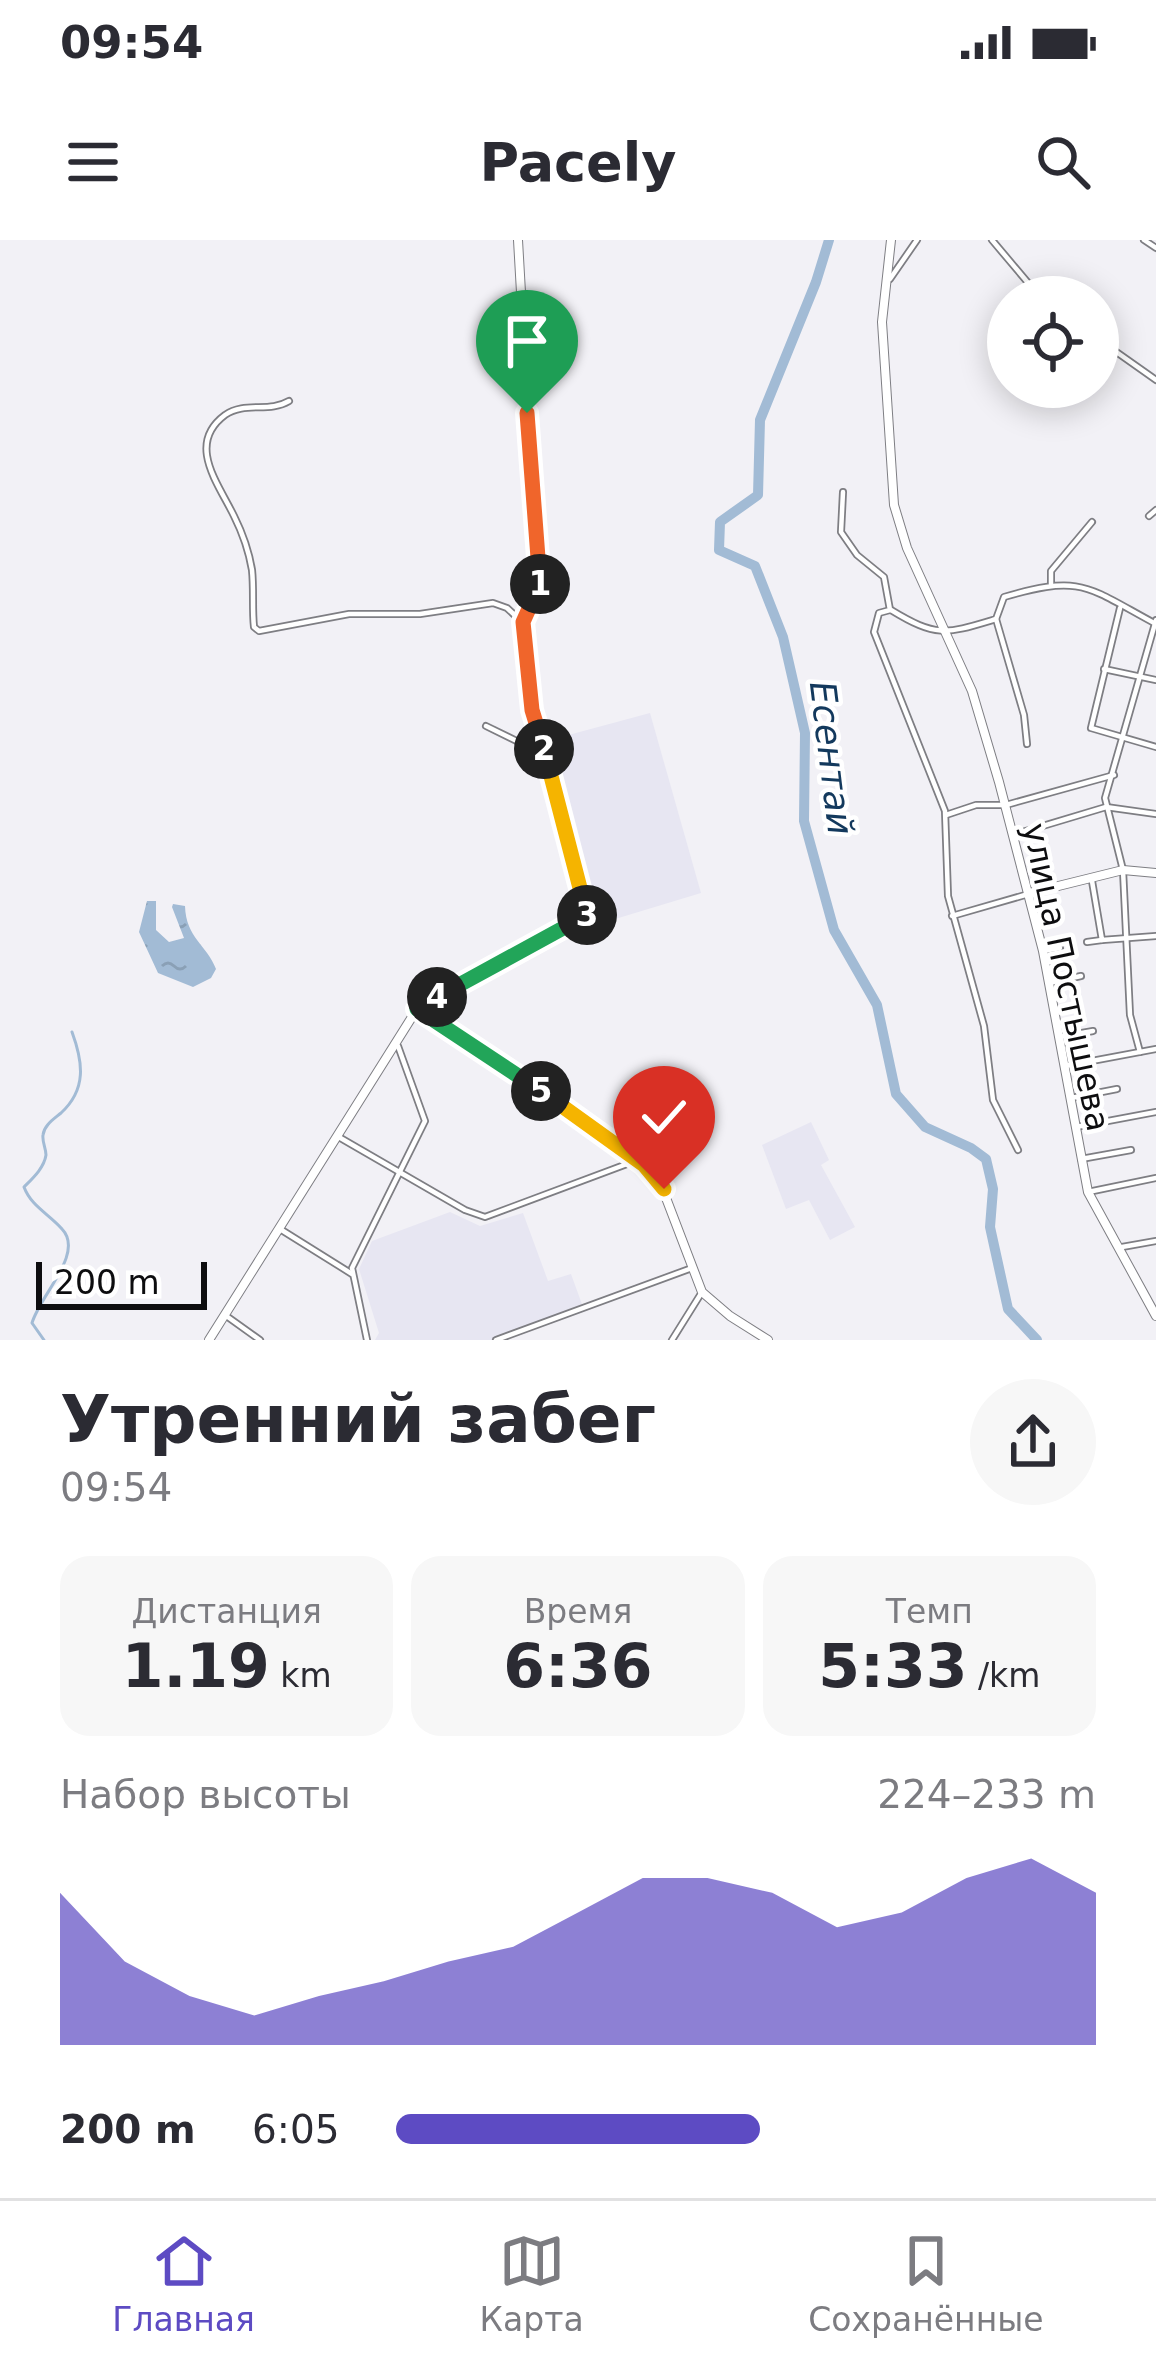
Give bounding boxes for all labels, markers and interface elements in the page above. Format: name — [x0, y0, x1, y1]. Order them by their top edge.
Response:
text: 09:54 — [60, 16, 203, 69]
icon: menu — [60, 129, 126, 195]
icon: search — [1030, 129, 1096, 195]
text: Pacely — [480, 131, 676, 194]
map controls — [987, 276, 1119, 408]
button: locate — [987, 276, 1119, 408]
pin — [476, 290, 578, 413]
icon: arrive — [494, 308, 560, 374]
pin: 1 — [510, 554, 570, 614]
text: 1 — [529, 564, 551, 603]
water label: Есентай — [802, 679, 861, 837]
pin: 2 — [514, 719, 574, 779]
text: 2 — [533, 729, 555, 768]
street label: улица Постышева — [1015, 820, 1118, 1135]
pin: 3 — [557, 885, 617, 945]
text: 3 — [576, 895, 598, 934]
pin: 4 — [407, 967, 467, 1027]
text: 4 — [426, 977, 448, 1016]
pin: 5 — [511, 1061, 571, 1121]
pin — [613, 1066, 715, 1189]
text: 5 — [530, 1071, 552, 1110]
icon: check — [631, 1084, 697, 1150]
scale bar — [36, 1256, 207, 1309]
text: 200 m — [54, 1263, 160, 1302]
button: share — [970, 1379, 1096, 1505]
text: Утренний забег — [60, 1381, 656, 1458]
text: 09:54 — [60, 1465, 172, 1510]
text: Дистанция — [132, 1592, 322, 1631]
text: Время — [524, 1592, 632, 1631]
text: Темп — [886, 1592, 973, 1631]
text: 1.19 — [122, 1631, 270, 1701]
text: 6:36 — [503, 1631, 653, 1701]
text: 5:33 — [818, 1631, 968, 1701]
text: km — [270, 1656, 332, 1695]
text: /km — [968, 1656, 1040, 1695]
text: Набор высоты — [60, 1772, 351, 1817]
text: 224–233 m — [877, 1772, 1096, 1817]
text: 200 m — [60, 2107, 196, 2152]
text: 6:05 — [252, 2107, 340, 2152]
tab: Главная — [112, 2228, 255, 2339]
tab: Карта — [480, 2228, 584, 2339]
tab: Сохранённые — [808, 2228, 1044, 2339]

